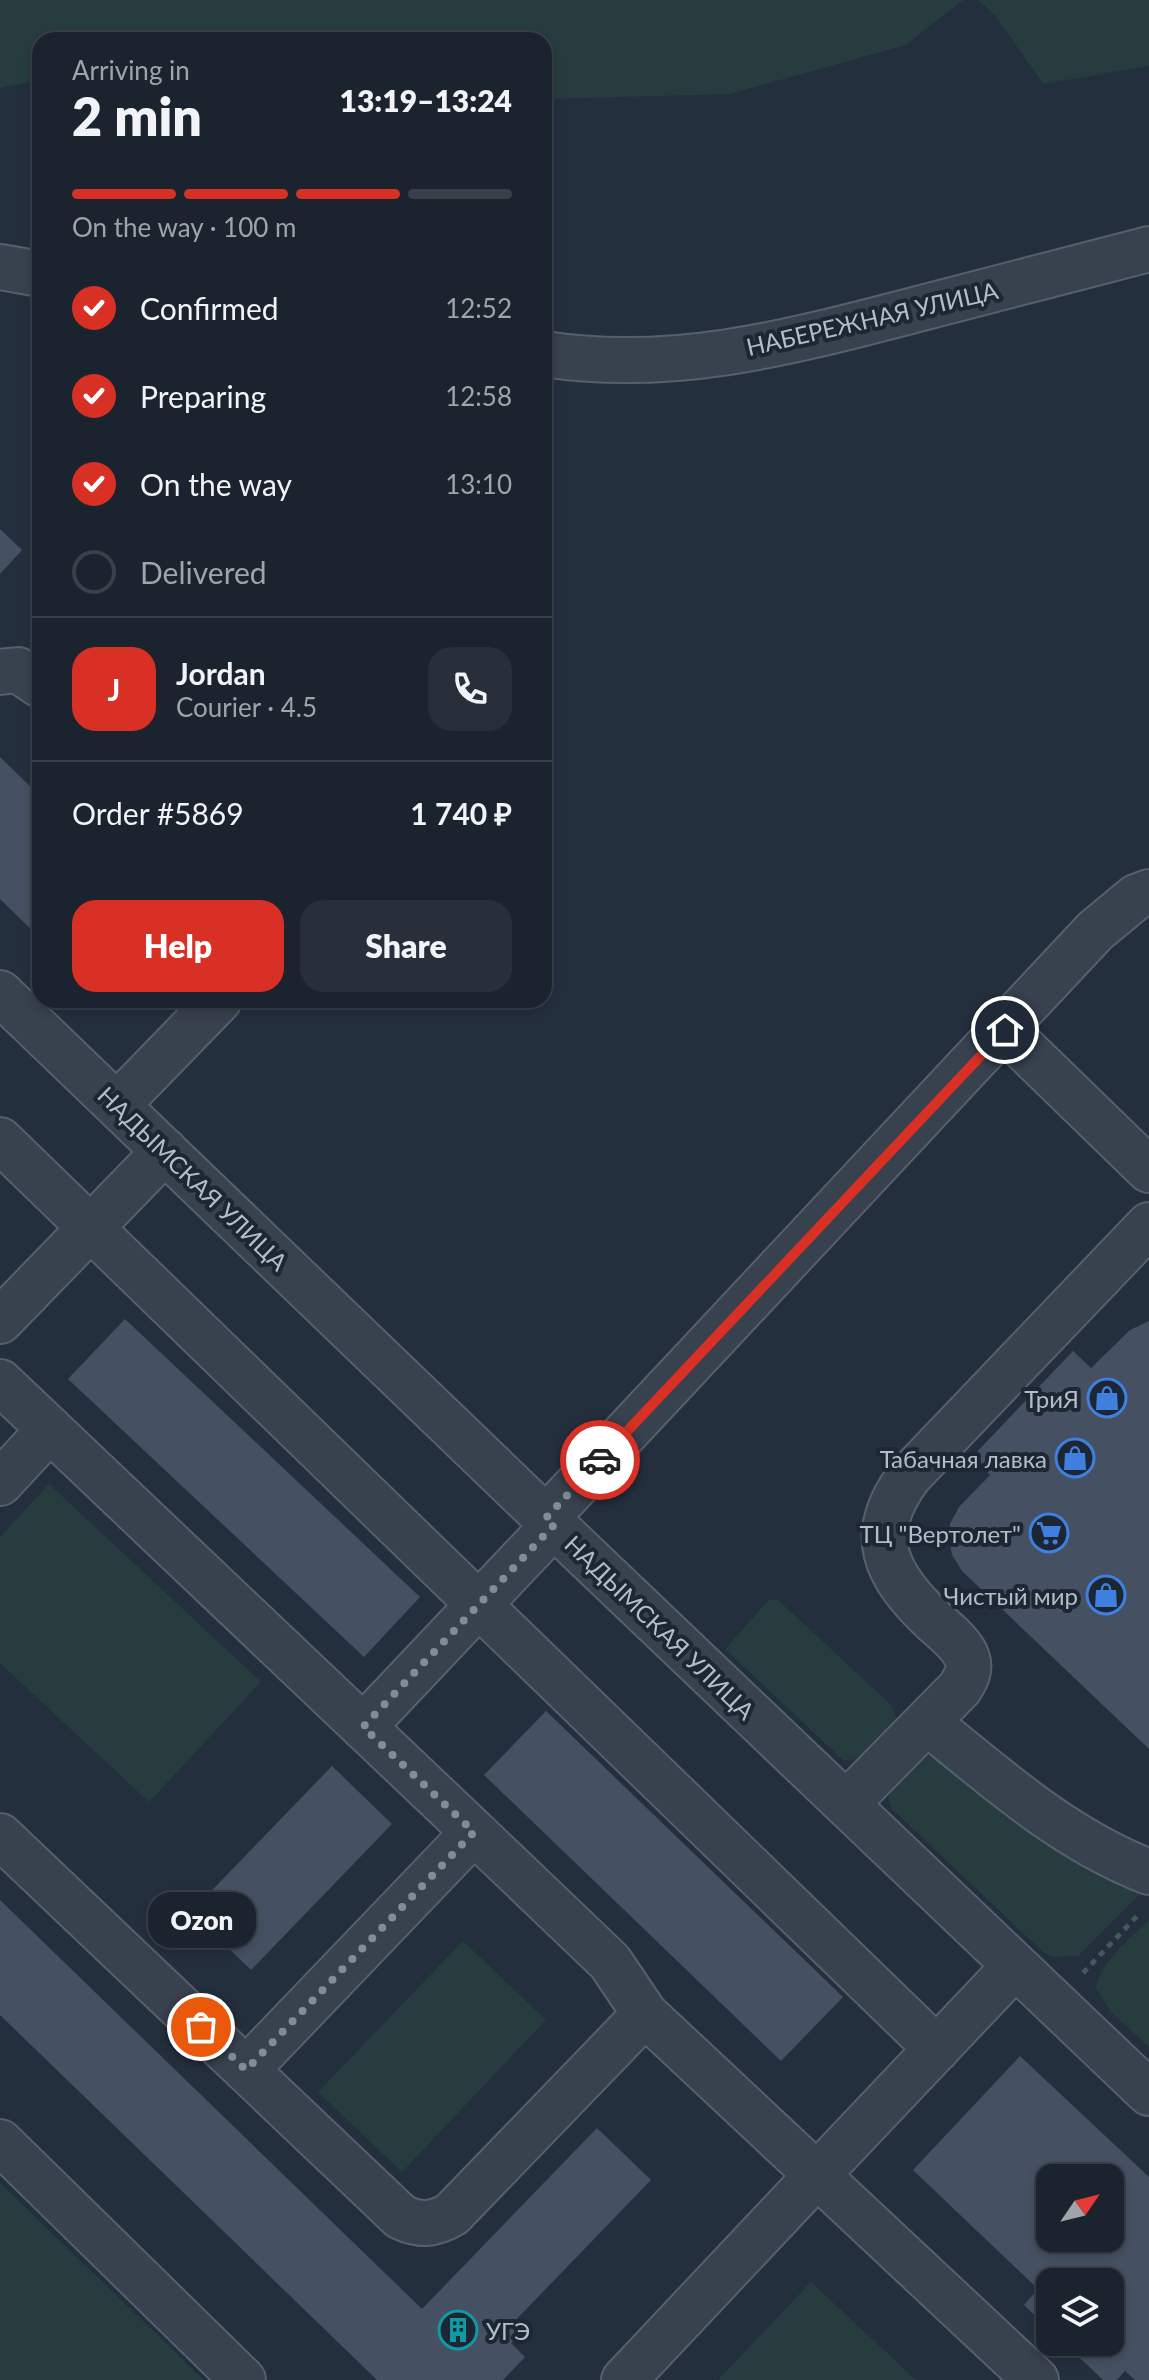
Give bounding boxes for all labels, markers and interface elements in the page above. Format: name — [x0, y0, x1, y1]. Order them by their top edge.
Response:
text: Arriving in — [72, 54, 190, 86]
text: 13:19–13:24 — [339, 82, 512, 118]
text: 2 min — [72, 85, 202, 147]
text: On the way · 100 m — [72, 211, 296, 243]
street label: НАБЕРЕЖНАЯ УЛИЦА — [743, 275, 1001, 361]
icon: check — [72, 286, 116, 330]
text: Confirmed — [140, 290, 279, 326]
text: 12:52 — [445, 292, 512, 324]
icon: check — [72, 374, 116, 418]
text: Preparing — [140, 378, 266, 414]
text: 12:58 — [445, 380, 512, 412]
icon: check — [72, 462, 116, 506]
text: On the way — [140, 466, 292, 502]
text: 13:10 — [445, 468, 512, 500]
text: Delivered — [140, 554, 267, 590]
button: phone — [428, 647, 512, 731]
text: Jordan — [176, 655, 266, 691]
text: J — [108, 671, 120, 707]
text: Courier · 4.5 — [176, 691, 317, 723]
text: Order #5869 — [72, 795, 244, 831]
text: 1 740 ₽ — [410, 795, 512, 831]
button: Help — [72, 900, 284, 992]
button: Share — [300, 900, 512, 992]
pin — [971, 996, 1039, 1064]
icon: home — [983, 1008, 1027, 1052]
street label: НАДЫМСКАЯ УЛИЦА — [92, 1080, 294, 1277]
shop icon: ТриЯ — [1086, 1377, 1128, 1419]
place label: ТриЯ — [1024, 1384, 1079, 1413]
courier — [560, 1420, 640, 1500]
shop icon: Табачная лавка — [1054, 1437, 1096, 1479]
icon: car — [578, 1438, 622, 1482]
place label: Табачная лавка — [880, 1444, 1047, 1473]
supermarket icon: ТЦ "Вертолет" — [1028, 1512, 1070, 1554]
place label: ТЦ "Вертолет" — [860, 1519, 1021, 1548]
street label: НАДЫМСКАЯ УЛИЦА — [559, 1529, 761, 1726]
shop icon: Чистый мир — [1085, 1574, 1127, 1616]
place label: Чистый мир — [943, 1581, 1078, 1610]
callout: Ozon — [147, 1891, 255, 1947]
text: Ozon — [171, 1904, 233, 1936]
pin — [167, 1993, 235, 2061]
icon: bag — [179, 2005, 223, 2049]
north arrow — [1036, 2164, 1124, 2252]
map controls — [1036, 2164, 1124, 2356]
button: layers — [1036, 2268, 1124, 2356]
building icon: УГЭ — [437, 2309, 479, 2351]
place label: УГЭ — [486, 2316, 530, 2345]

